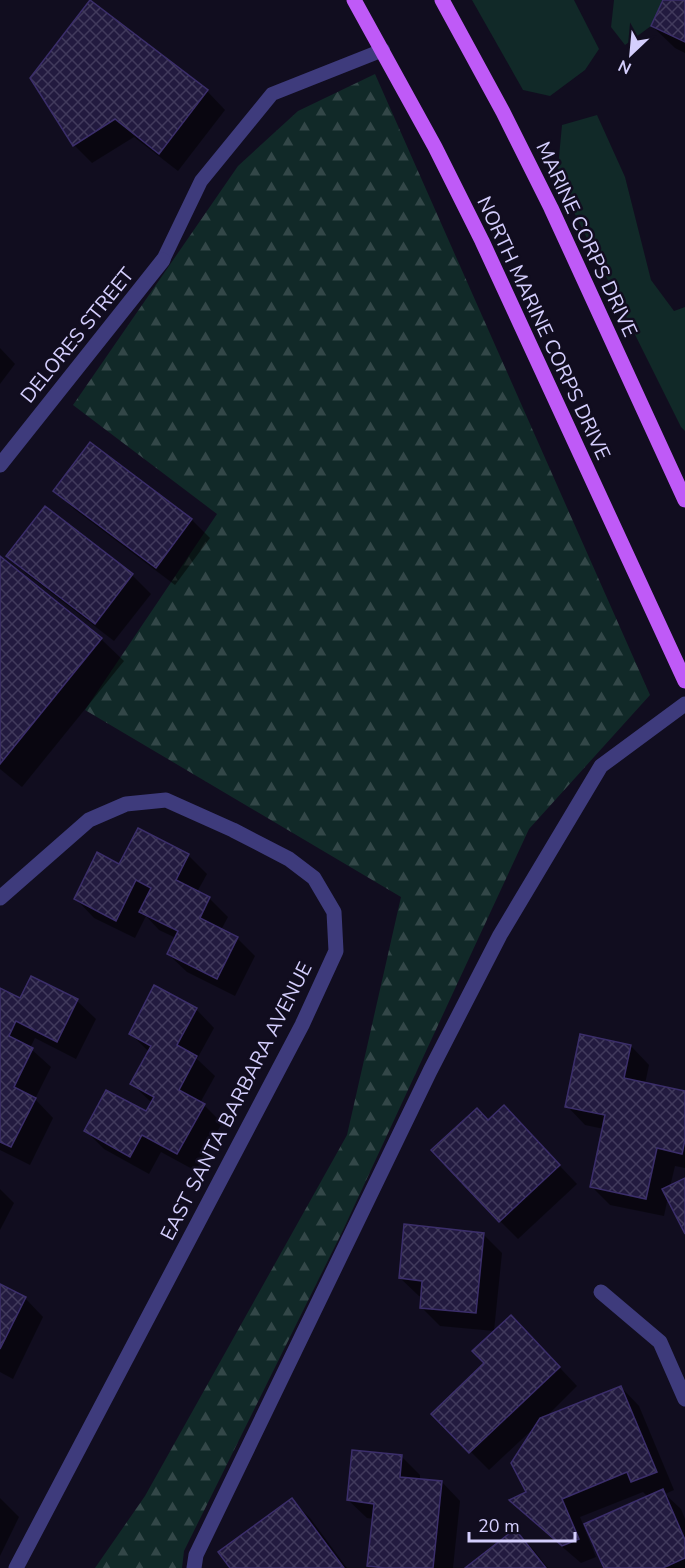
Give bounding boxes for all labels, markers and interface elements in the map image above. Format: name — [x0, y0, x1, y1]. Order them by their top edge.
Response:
north arrow — [601, 24, 661, 84]
text: N — [615, 54, 635, 79]
street label: MARINE CORPS DRIVE — [529, 137, 644, 341]
street label: NORTH MARINE CORPS DRIVE — [470, 192, 617, 464]
street label: DELORES STREET — [14, 262, 140, 409]
street label: EAST SANTA BARBARA AVENUE — [154, 957, 319, 1245]
scale bar — [469, 1505, 576, 1543]
text: 20 m — [478, 1514, 520, 1538]

